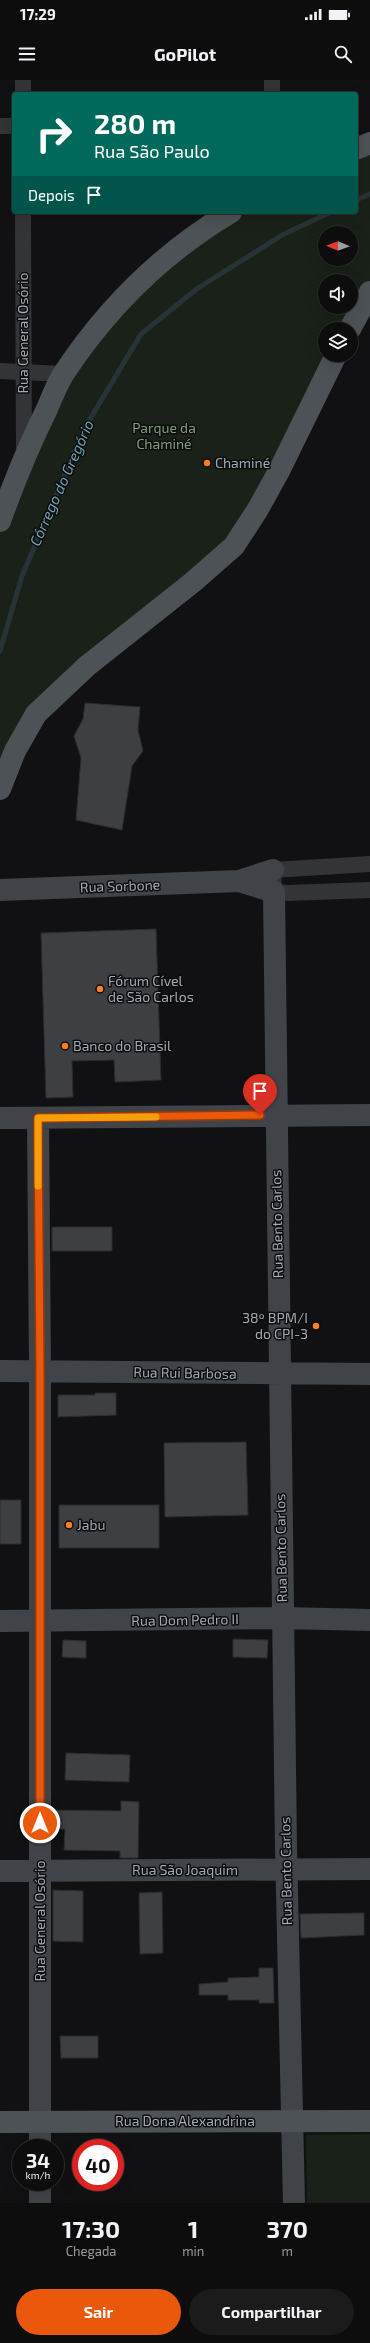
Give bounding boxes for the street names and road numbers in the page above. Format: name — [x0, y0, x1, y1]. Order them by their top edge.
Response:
street label: Rua General Osório — [14, 272, 31, 394]
street label: Rua Sorbone — [79, 876, 160, 895]
street label: Rua Bento Carlos — [267, 1170, 286, 1278]
street label: Rua Rui Barbosa — [133, 1363, 237, 1382]
street label: Rua Bento Carlos — [271, 1494, 290, 1602]
street label: Rua Dom Pedro II — [131, 1610, 239, 1629]
street label: Rua Bento Carlos — [276, 1817, 295, 1925]
street label: Rua General Osório — [31, 1860, 48, 1982]
street label: Rua São Joaquim — [132, 1861, 238, 1878]
street label: Rua Dona Alexandrina — [115, 2112, 255, 2129]

